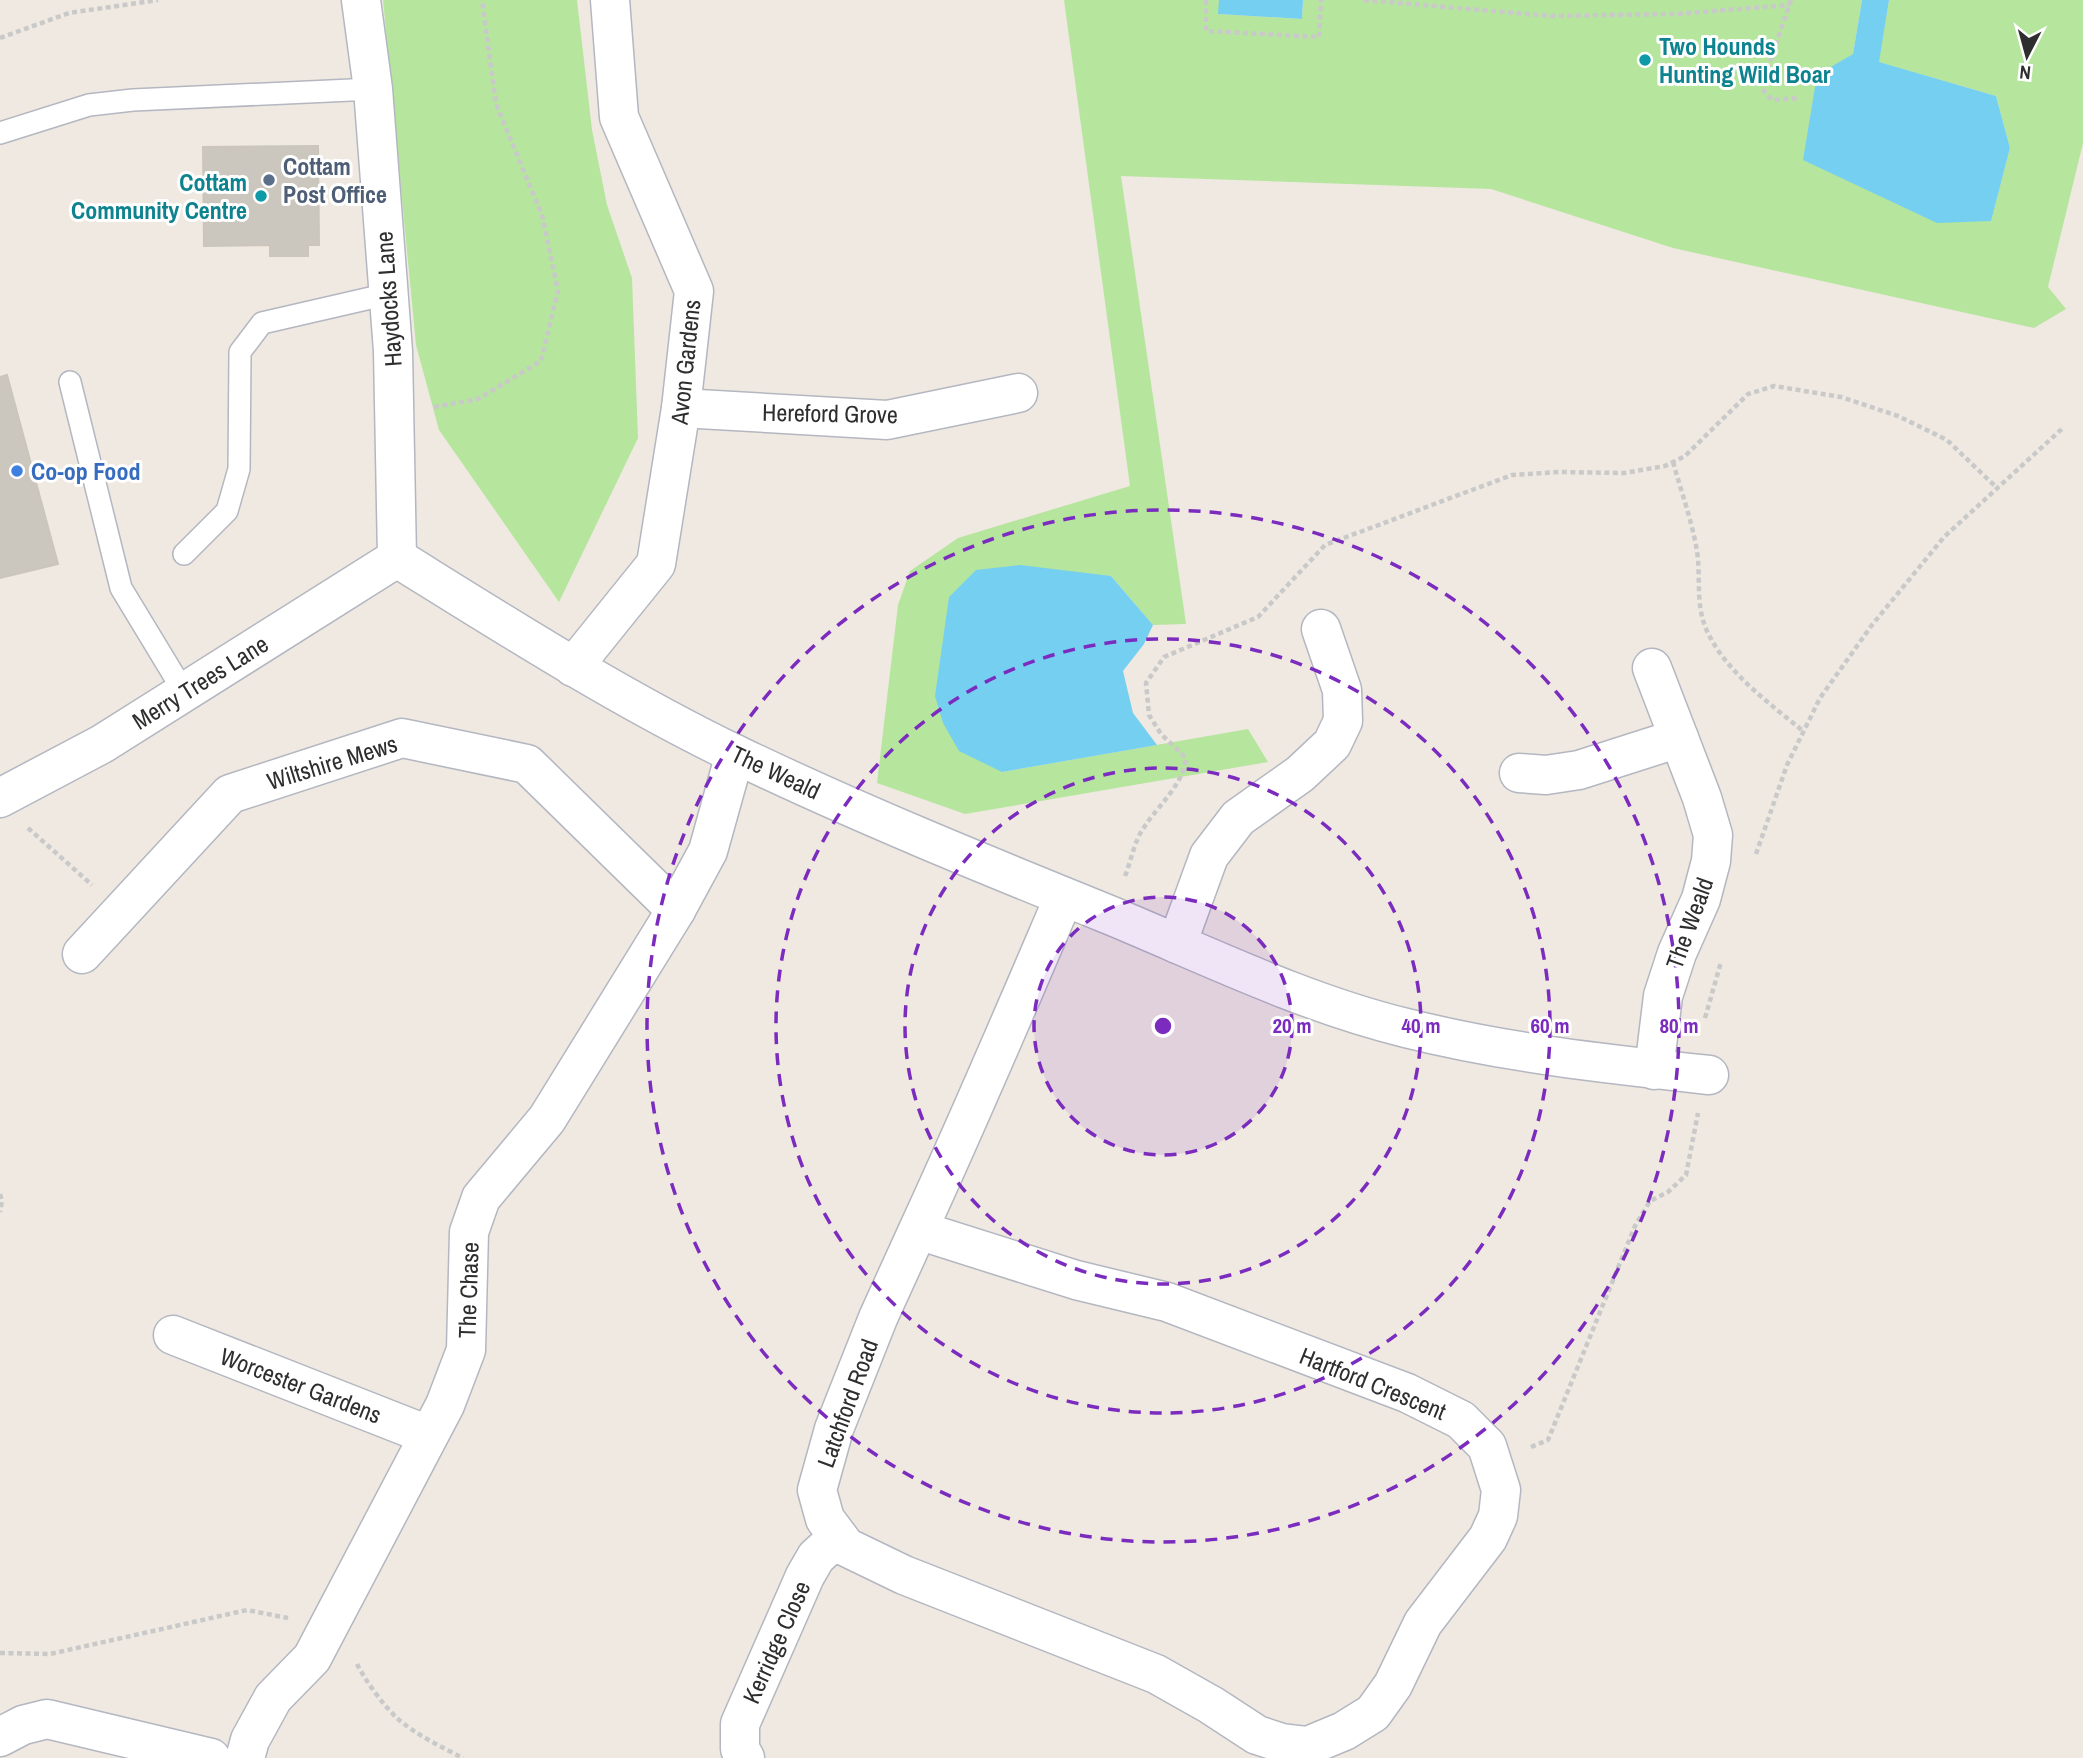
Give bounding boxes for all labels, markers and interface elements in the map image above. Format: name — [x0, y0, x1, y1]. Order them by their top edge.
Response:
north arrow — [1992, 21, 2062, 91]
place label: Two Hounds Hunting Wild Boar — [1659, 30, 1831, 90]
marker: Two Hounds Hunting Wild Boar — [1637, 52, 1653, 68]
text: N — [2018, 59, 2032, 86]
place label: Cottam Post Office — [283, 150, 387, 210]
place label: Cottam Community Centre — [71, 166, 247, 226]
marker: Cottam Post Office — [261, 172, 277, 188]
marker: Cottam Community Centre — [253, 188, 269, 204]
street label: Haydocks Lane — [367, 230, 409, 368]
street label: Avon Gardens — [662, 298, 707, 427]
street label: Hereford Grove — [762, 396, 898, 430]
place label: Co-op Food — [31, 455, 140, 487]
marker: Co-op Food — [9, 463, 25, 479]
street label: Merry Trees Lane — [126, 628, 274, 736]
street label: Wiltshire Mews — [263, 727, 401, 797]
street label: The Weald — [726, 737, 826, 807]
street label: The Weald — [1658, 873, 1720, 973]
text: 20 m — [1272, 1011, 1312, 1040]
text: 40 m — [1401, 1011, 1441, 1040]
text: 60 m — [1530, 1011, 1570, 1040]
text: 80 m — [1659, 1011, 1699, 1040]
centre of rings — [1151, 1014, 1175, 1038]
street label: The Chase — [450, 1241, 486, 1339]
street label: Latchford Road — [809, 1334, 885, 1472]
street label: Hartford Crescent — [1295, 1339, 1451, 1427]
street label: Worcester Gardens — [216, 1340, 386, 1430]
street label: Kerridge Close — [735, 1576, 817, 1708]

